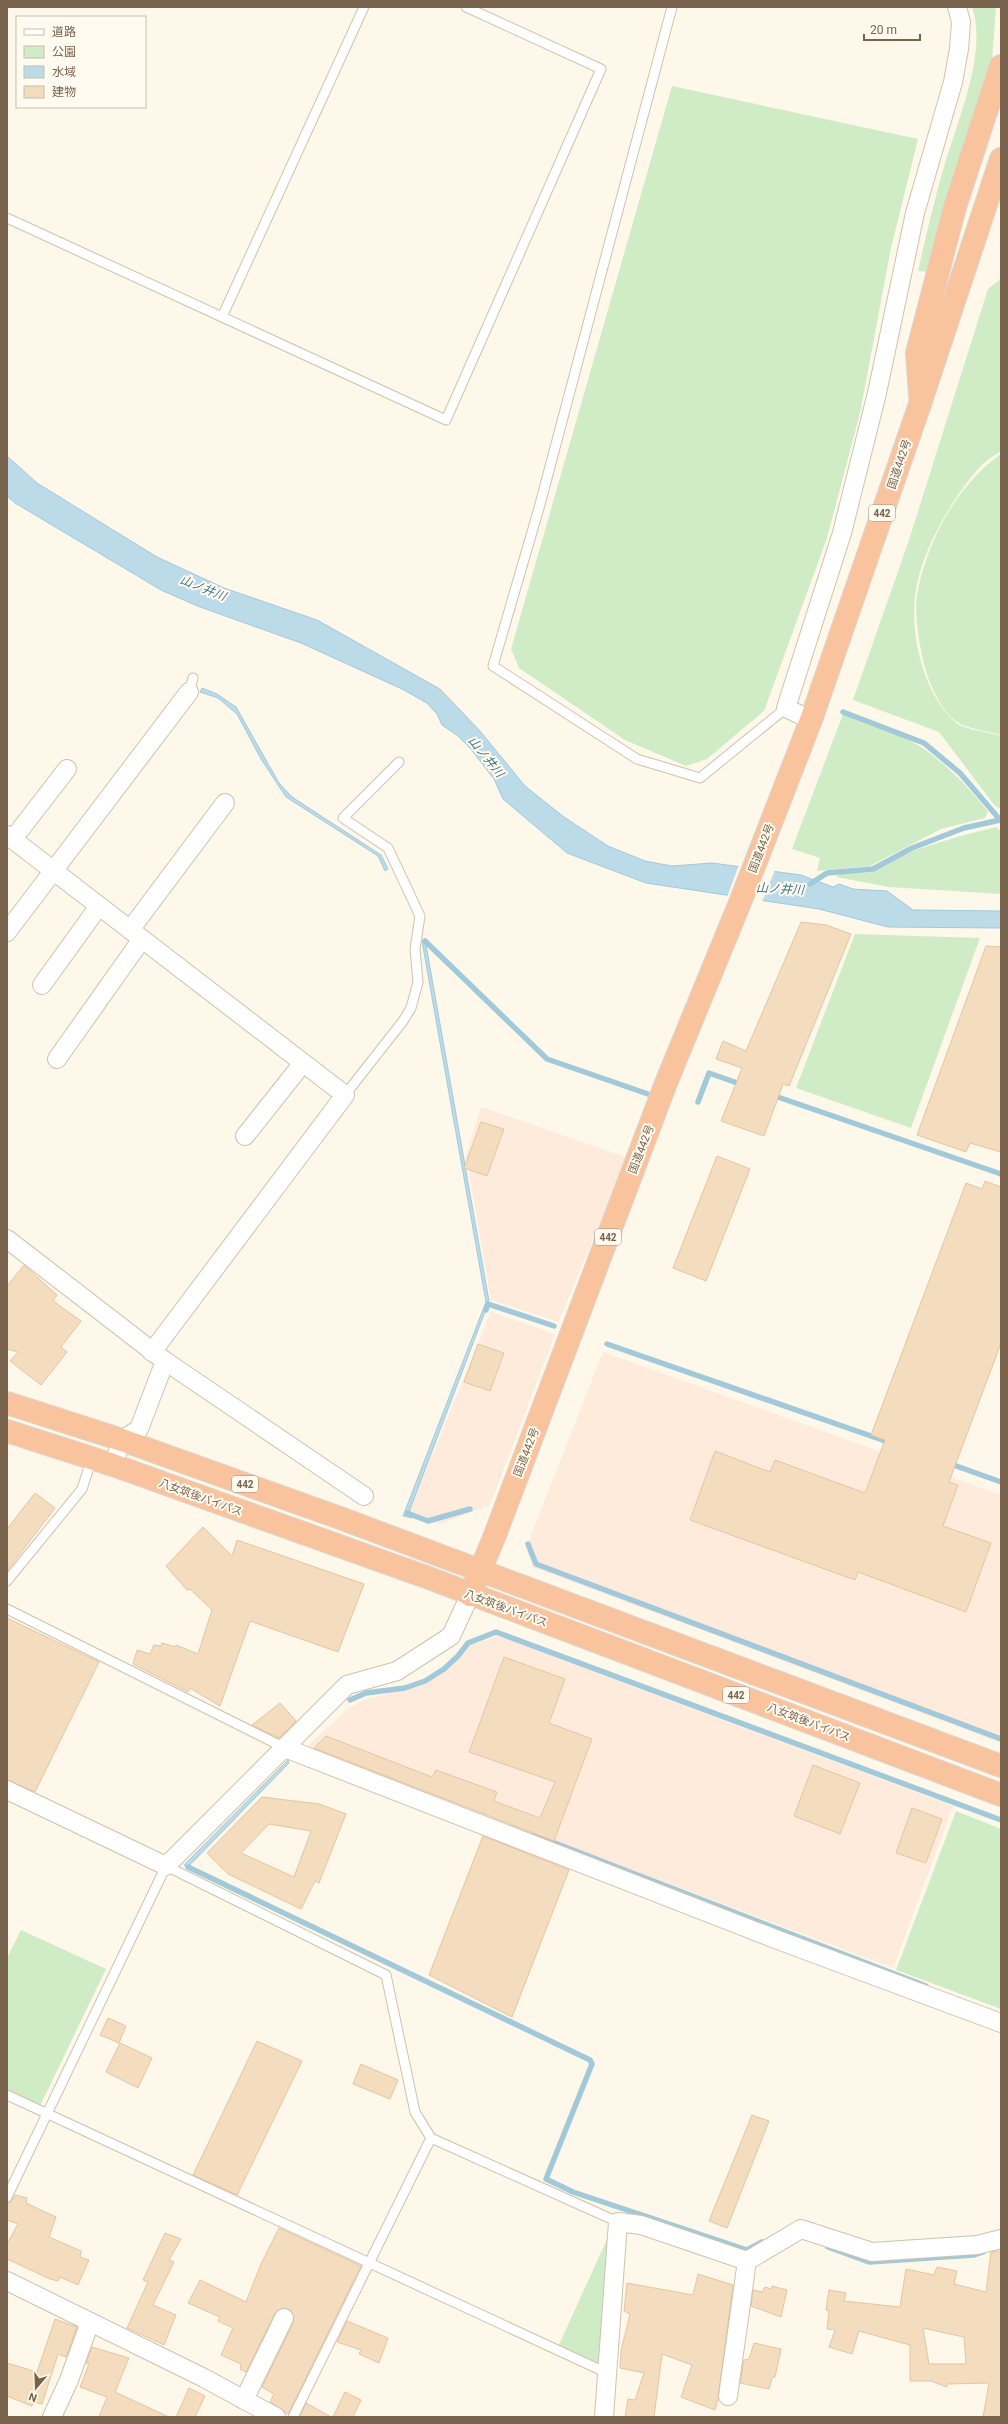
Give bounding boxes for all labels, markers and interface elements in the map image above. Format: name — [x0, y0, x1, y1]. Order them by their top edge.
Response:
legend — [16, 16, 146, 108]
scale bar — [864, 16, 920, 42]
text: 20 m — [870, 23, 897, 37]
text: 道路 — [52, 25, 76, 39]
text: 公園 — [52, 45, 76, 59]
text: 水域 — [52, 65, 76, 79]
text: 建物 — [52, 85, 76, 99]
street label: 国道442号 — [885, 438, 914, 491]
road number: 442 — [869, 505, 895, 521]
water label: 山ノ井川 — [178, 573, 230, 604]
water label: 山ノ井川 — [465, 734, 508, 782]
street label: 国道442号 — [746, 822, 777, 875]
water label: 山ノ井川 — [756, 881, 806, 897]
street label: 国道442号 — [626, 1123, 657, 1176]
road number: 442 — [595, 1229, 621, 1245]
street label: 国道442号 — [511, 1426, 542, 1479]
street label: 八女筑後バイパス — [157, 1476, 244, 1519]
road number: 442 — [232, 1476, 258, 1492]
street label: 八女筑後バイパス — [462, 1587, 549, 1630]
road number: 442 — [723, 1687, 749, 1703]
street label: 八女筑後バイパス — [766, 1701, 852, 1744]
north arrow — [16, 2368, 56, 2408]
text: N — [27, 2389, 39, 2404]

